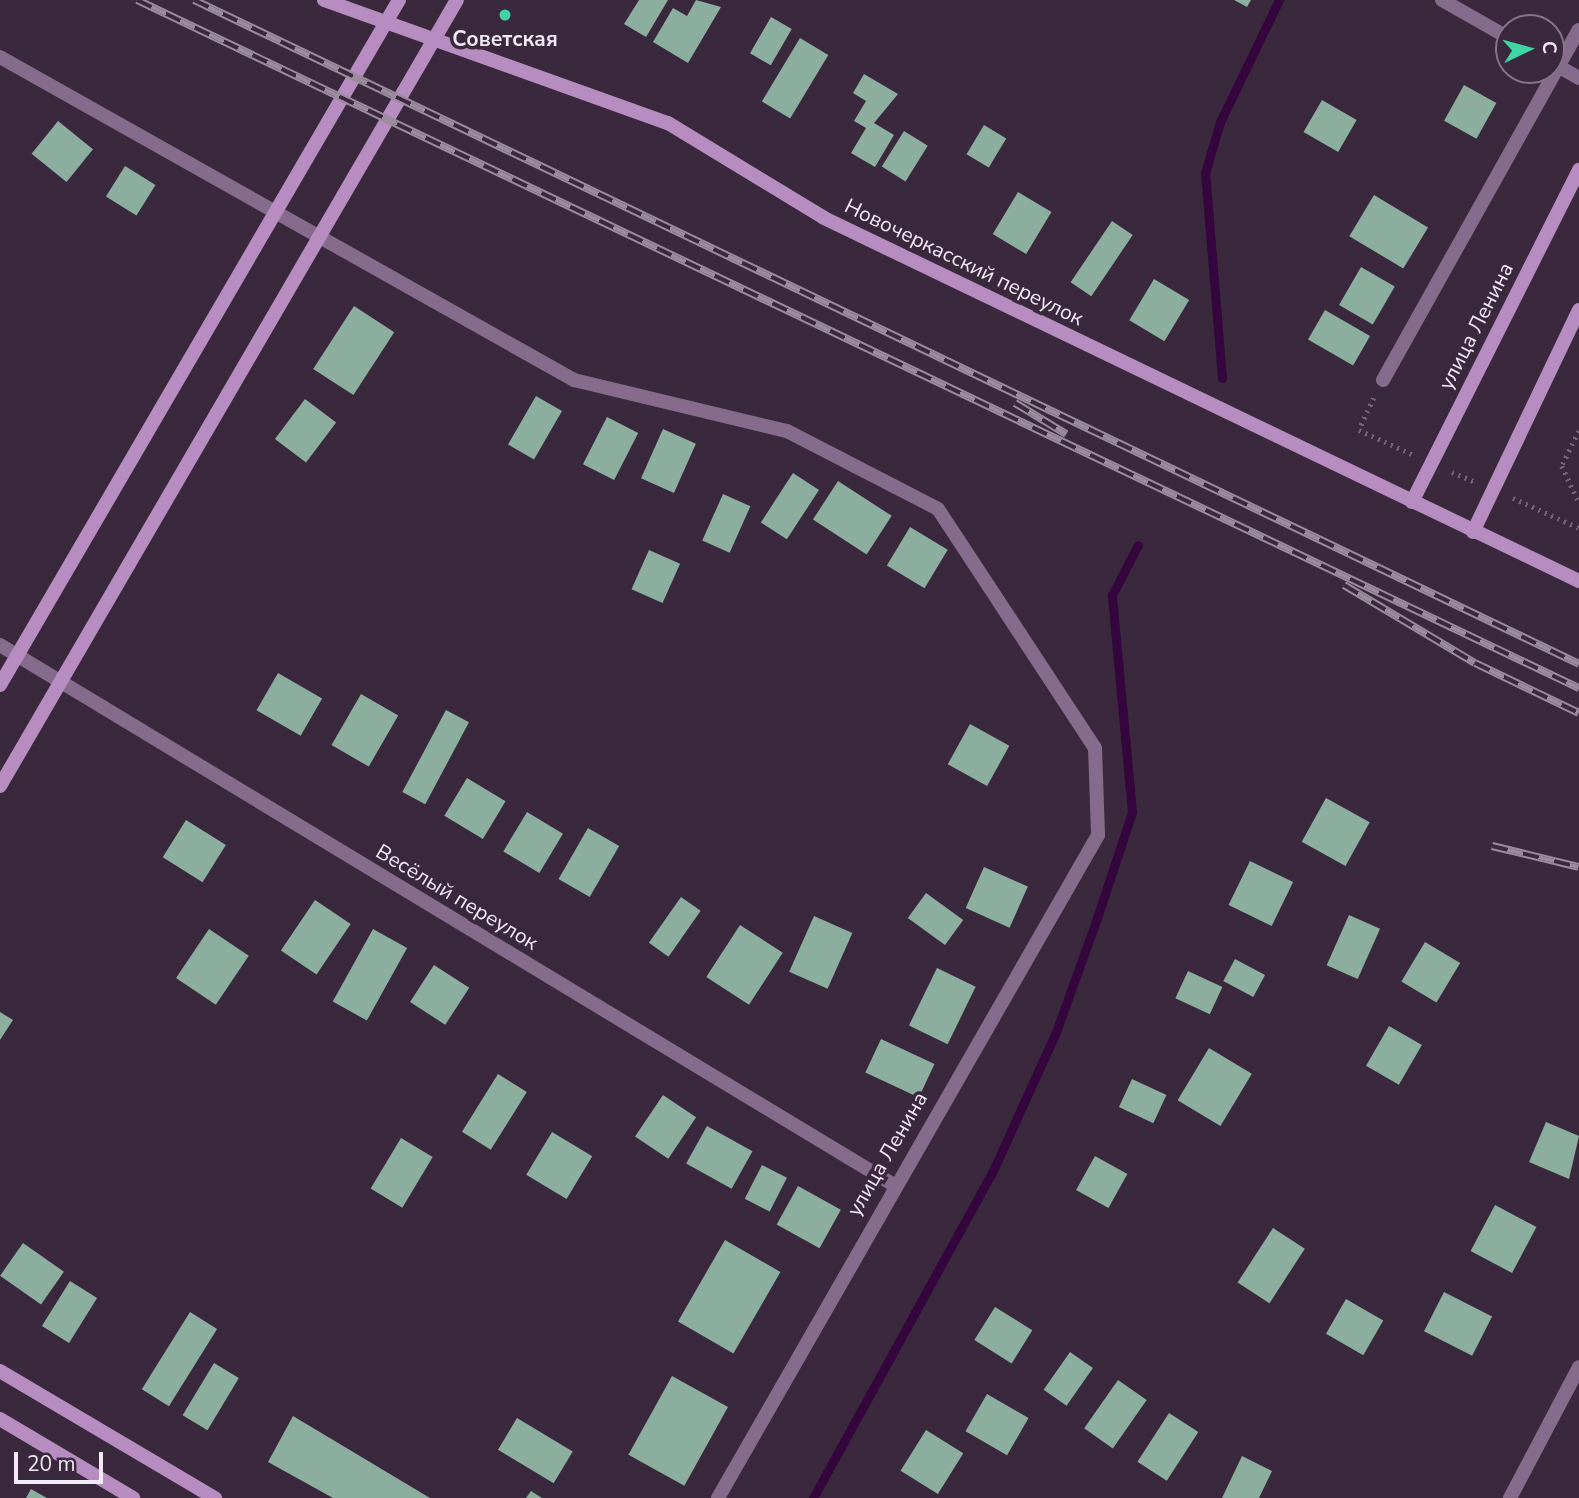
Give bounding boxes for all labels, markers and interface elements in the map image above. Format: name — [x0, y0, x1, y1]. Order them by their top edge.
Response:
marker: Советская — [497, 7, 513, 23]
north arrow — [1495, 14, 1565, 84]
place label: Советская — [452, 26, 558, 52]
text: С — [1535, 40, 1562, 55]
street label: Новочеркасский переулок — [840, 193, 1088, 331]
street label: улица Ленина — [1433, 258, 1519, 394]
street label: Весёлый переулок — [371, 839, 543, 955]
street label: улица Ленина — [841, 1087, 933, 1221]
scale bar — [18, 1438, 107, 1482]
text: 20 m — [27, 1450, 76, 1478]

